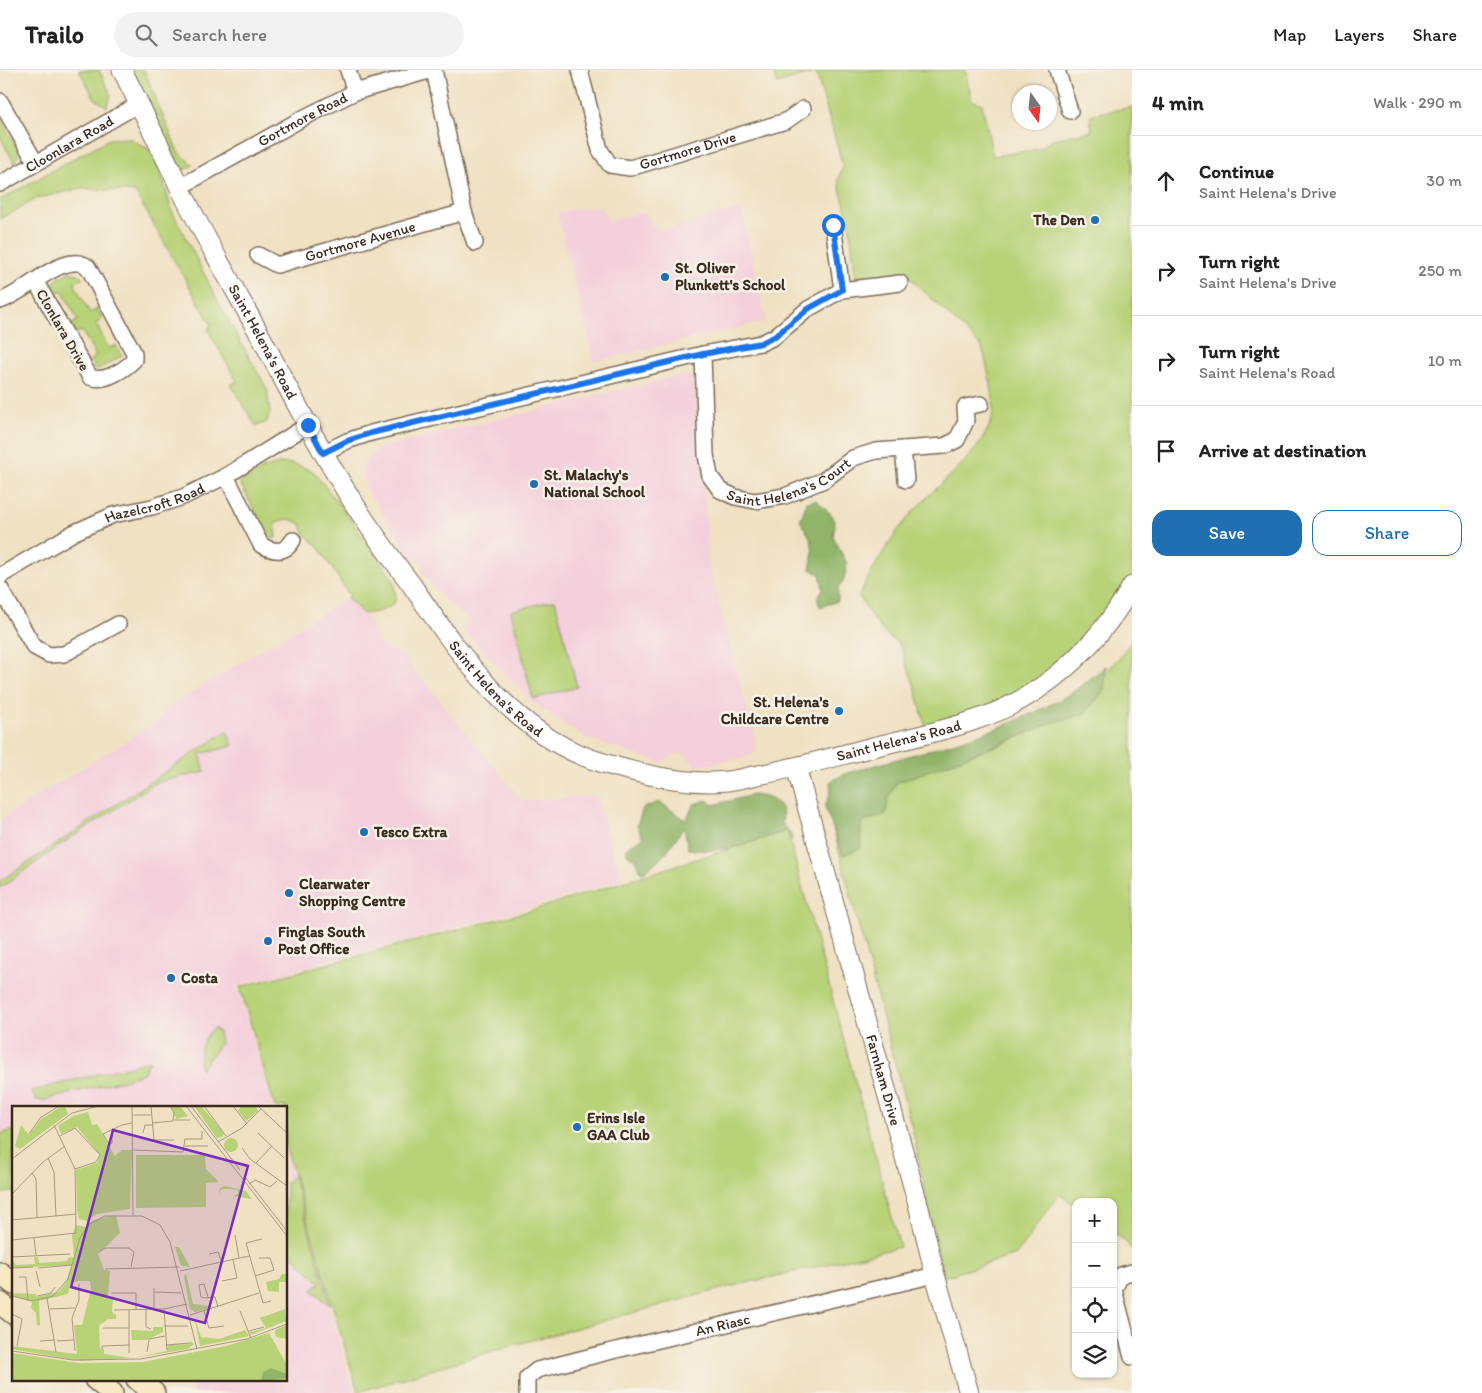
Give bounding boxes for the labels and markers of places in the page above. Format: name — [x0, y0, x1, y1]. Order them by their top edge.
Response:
place label: The Den — [1032, 211, 1086, 229]
marker: The Den — [1089, 214, 1101, 226]
place label: St. Oliver Plunkett's School — [675, 259, 786, 294]
marker: St. Oliver Plunkett's School — [659, 271, 671, 283]
place label: St. Malachy's National School — [544, 466, 646, 501]
marker: St. Malachy's National School — [528, 478, 540, 490]
place label: St. Helena's Childcare Centre — [721, 693, 829, 728]
marker: St. Helena's Childcare Centre — [833, 705, 845, 717]
place label: Tesco Extra — [373, 823, 448, 841]
marker: Tesco Extra — [358, 826, 370, 838]
place label: Clearwater Shopping Centre — [299, 875, 406, 911]
marker: Clearwater Shopping Centre — [283, 887, 295, 899]
place label: Finglas South Post Office — [278, 923, 366, 958]
marker: Finglas South Post Office — [262, 935, 274, 947]
place label: Costa — [181, 969, 219, 987]
marker: Costa — [165, 972, 177, 984]
place label: Erins Isle GAA Club — [587, 1109, 650, 1144]
marker: Erins Isle GAA Club — [571, 1121, 583, 1133]

